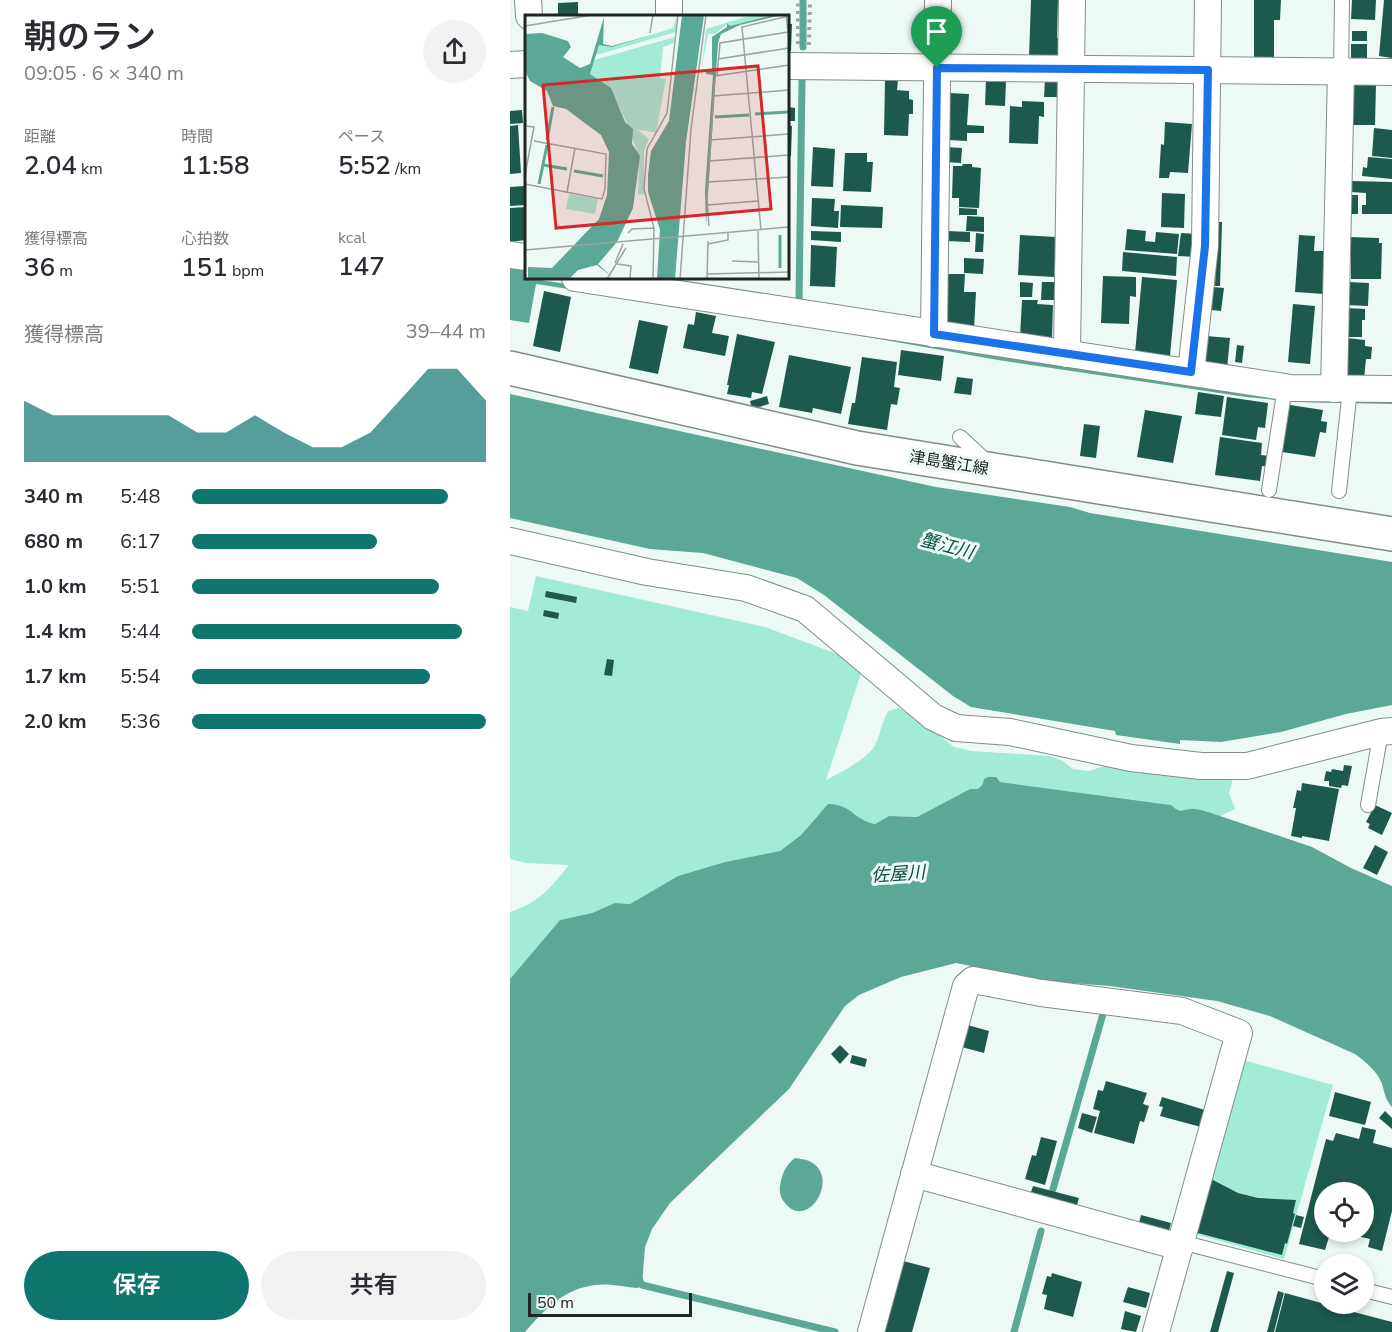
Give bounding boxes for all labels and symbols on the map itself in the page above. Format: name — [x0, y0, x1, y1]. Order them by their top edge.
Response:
pin — [911, 6, 962, 68]
inset map — [525, 15, 789, 279]
street label: 津島蟹江線 — [908, 446, 990, 480]
water label: 蟹江川 — [918, 527, 978, 565]
water label: 佐屋川 — [870, 860, 928, 888]
scale bar — [528, 1290, 692, 1318]

